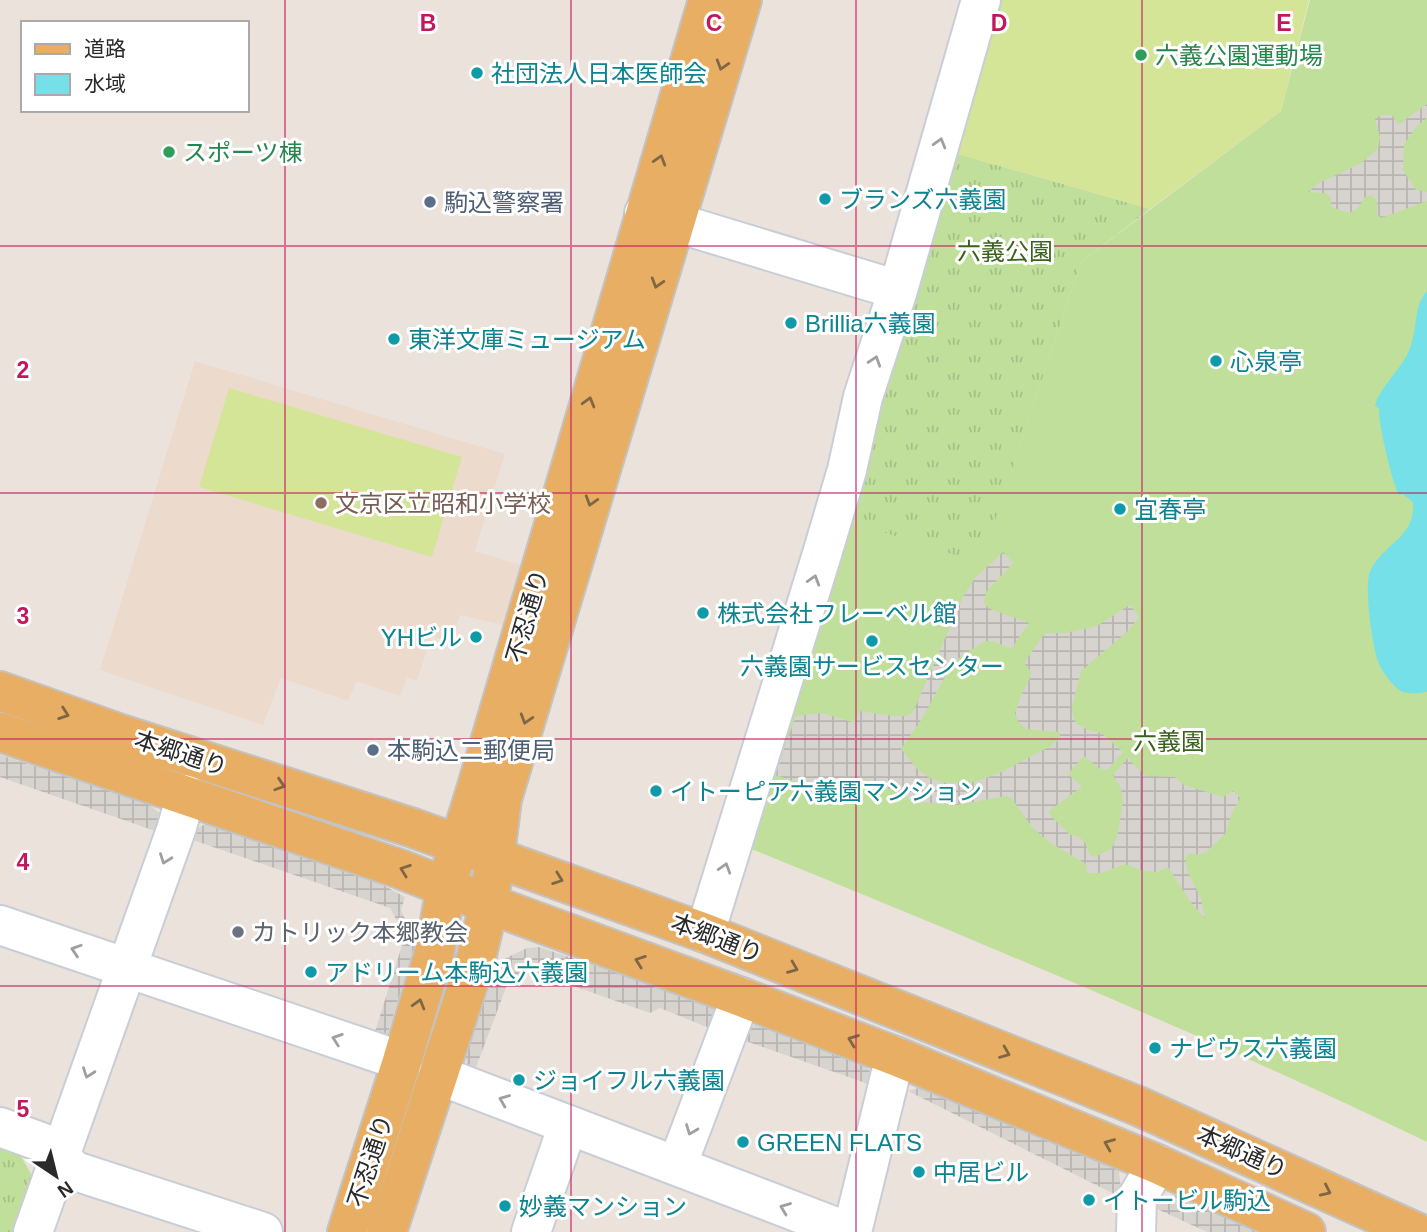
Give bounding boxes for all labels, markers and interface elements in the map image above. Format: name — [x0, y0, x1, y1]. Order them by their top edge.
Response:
text: B — [420, 10, 436, 36]
text: C — [706, 10, 722, 36]
text: D — [991, 10, 1007, 36]
text: E — [1276, 10, 1292, 36]
legend — [21, 21, 248, 112]
text: 道路 — [84, 37, 126, 60]
place label: 六義公園運動場 — [1155, 42, 1323, 69]
marker: 六義公園運動場 — [1133, 47, 1149, 63]
one-way arrow — [716, 59, 731, 71]
place label: 社団法人日本医師会 — [491, 60, 707, 87]
marker: 社団法人日本医師会 — [469, 65, 485, 81]
text: 水域 — [84, 72, 126, 95]
one-way arrow — [932, 137, 946, 149]
place label: スポーツ棟 — [183, 139, 303, 166]
marker: スポーツ棟 — [161, 144, 177, 160]
one-way arrow — [652, 155, 666, 167]
place label: ブランズ六義園 — [839, 186, 1007, 213]
place label: 駒込警察署 — [444, 189, 564, 216]
marker: ブランズ六義園 — [817, 191, 833, 207]
marker: 駒込警察署 — [422, 194, 438, 210]
park label: 六義公園 — [957, 238, 1053, 265]
one-way arrow — [651, 277, 666, 289]
place label: Brillia六義園 — [805, 310, 936, 337]
marker: Brillia六義園 — [783, 315, 799, 331]
place label: 東洋文庫ミュージアム — [408, 326, 646, 353]
marker: 東洋文庫ミュージアム — [386, 331, 402, 347]
place label: 心泉亭 — [1230, 348, 1302, 375]
marker: 心泉亭 — [1208, 353, 1224, 369]
one-way arrow — [866, 355, 881, 367]
text: 2 — [17, 357, 29, 383]
one-way arrow — [580, 396, 595, 408]
place label: 文京区立昭和小学校 — [335, 490, 551, 517]
marker: 文京区立昭和小学校 — [313, 495, 329, 511]
one-way arrow — [585, 495, 600, 507]
place label: 宜春亭 — [1134, 496, 1206, 523]
marker: 宜春亭 — [1112, 501, 1128, 517]
street label: 不忍通り — [501, 566, 553, 666]
one-way arrow — [806, 574, 821, 586]
place label: 株式会社フレーベル館 — [717, 600, 957, 627]
text: 3 — [17, 603, 29, 629]
marker: 株式会社フレーベル館 — [695, 605, 711, 621]
place label: YHビル — [381, 624, 462, 651]
marker: YHビル — [468, 629, 484, 645]
marker: 六義園サービスセンター — [864, 633, 880, 649]
place label: 六義園サービスセンター — [740, 653, 1004, 680]
one-way arrow — [58, 706, 70, 720]
one-way arrow — [519, 713, 534, 725]
street label: 本郷通り — [131, 725, 231, 781]
park label: 六義園 — [1133, 728, 1205, 755]
place label: 本駒込二郵便局 — [387, 737, 555, 764]
marker: 本駒込二郵便局 — [365, 742, 381, 758]
one-way arrow — [274, 777, 286, 791]
place label: イトーピア六義園マンション — [670, 778, 982, 805]
marker: イトーピア六義園マンション — [648, 783, 664, 799]
text: 4 — [17, 849, 30, 875]
one-way arrow — [159, 853, 173, 865]
one-way arrow — [717, 862, 731, 874]
one-way arrow — [399, 865, 411, 879]
one-way arrow — [551, 871, 563, 885]
street label: 本郷通り — [667, 908, 767, 968]
place label: カトリック本郷教会 — [252, 919, 468, 946]
marker: カトリック本郷教会 — [230, 924, 246, 940]
one-way arrow — [70, 943, 82, 958]
one-way arrow — [634, 955, 646, 969]
place label: アドリーム本駒込六義園 — [325, 959, 588, 986]
one-way arrow — [787, 960, 799, 974]
marker: アドリーム本駒込六義園 — [303, 964, 319, 980]
one-way arrow — [411, 998, 426, 1010]
one-way arrow — [332, 1033, 344, 1047]
one-way arrow — [848, 1035, 860, 1049]
place label: ナビウス六義園 — [1169, 1035, 1337, 1062]
marker: ナビウス六義園 — [1147, 1040, 1163, 1056]
one-way arrow — [998, 1044, 1010, 1058]
one-way arrow — [82, 1067, 96, 1079]
place label: ジョイフル六義園 — [533, 1067, 725, 1094]
marker: ジョイフル六義園 — [511, 1072, 527, 1088]
one-way arrow — [499, 1094, 511, 1108]
text: 5 — [17, 1096, 30, 1122]
street label: 不忍通り — [342, 1111, 398, 1211]
street label: 本郷通り — [1193, 1120, 1291, 1184]
one-way arrow — [685, 1123, 699, 1135]
place label: GREEN FLATS — [757, 1129, 922, 1156]
marker: GREEN FLATS — [735, 1134, 751, 1150]
one-way arrow — [1104, 1139, 1116, 1153]
north arrow — [21, 1141, 91, 1211]
place label: 中居ビル — [933, 1159, 1029, 1186]
marker: 中居ビル — [911, 1164, 927, 1180]
text: N — [54, 1177, 77, 1202]
one-way arrow — [1319, 1183, 1331, 1197]
place label: イトービル駒込 — [1103, 1187, 1271, 1214]
marker: イトービル駒込 — [1081, 1192, 1097, 1208]
place label: 妙義マンション — [519, 1193, 687, 1220]
marker: 妙義マンション — [497, 1198, 513, 1214]
one-way arrow — [779, 1202, 791, 1216]

